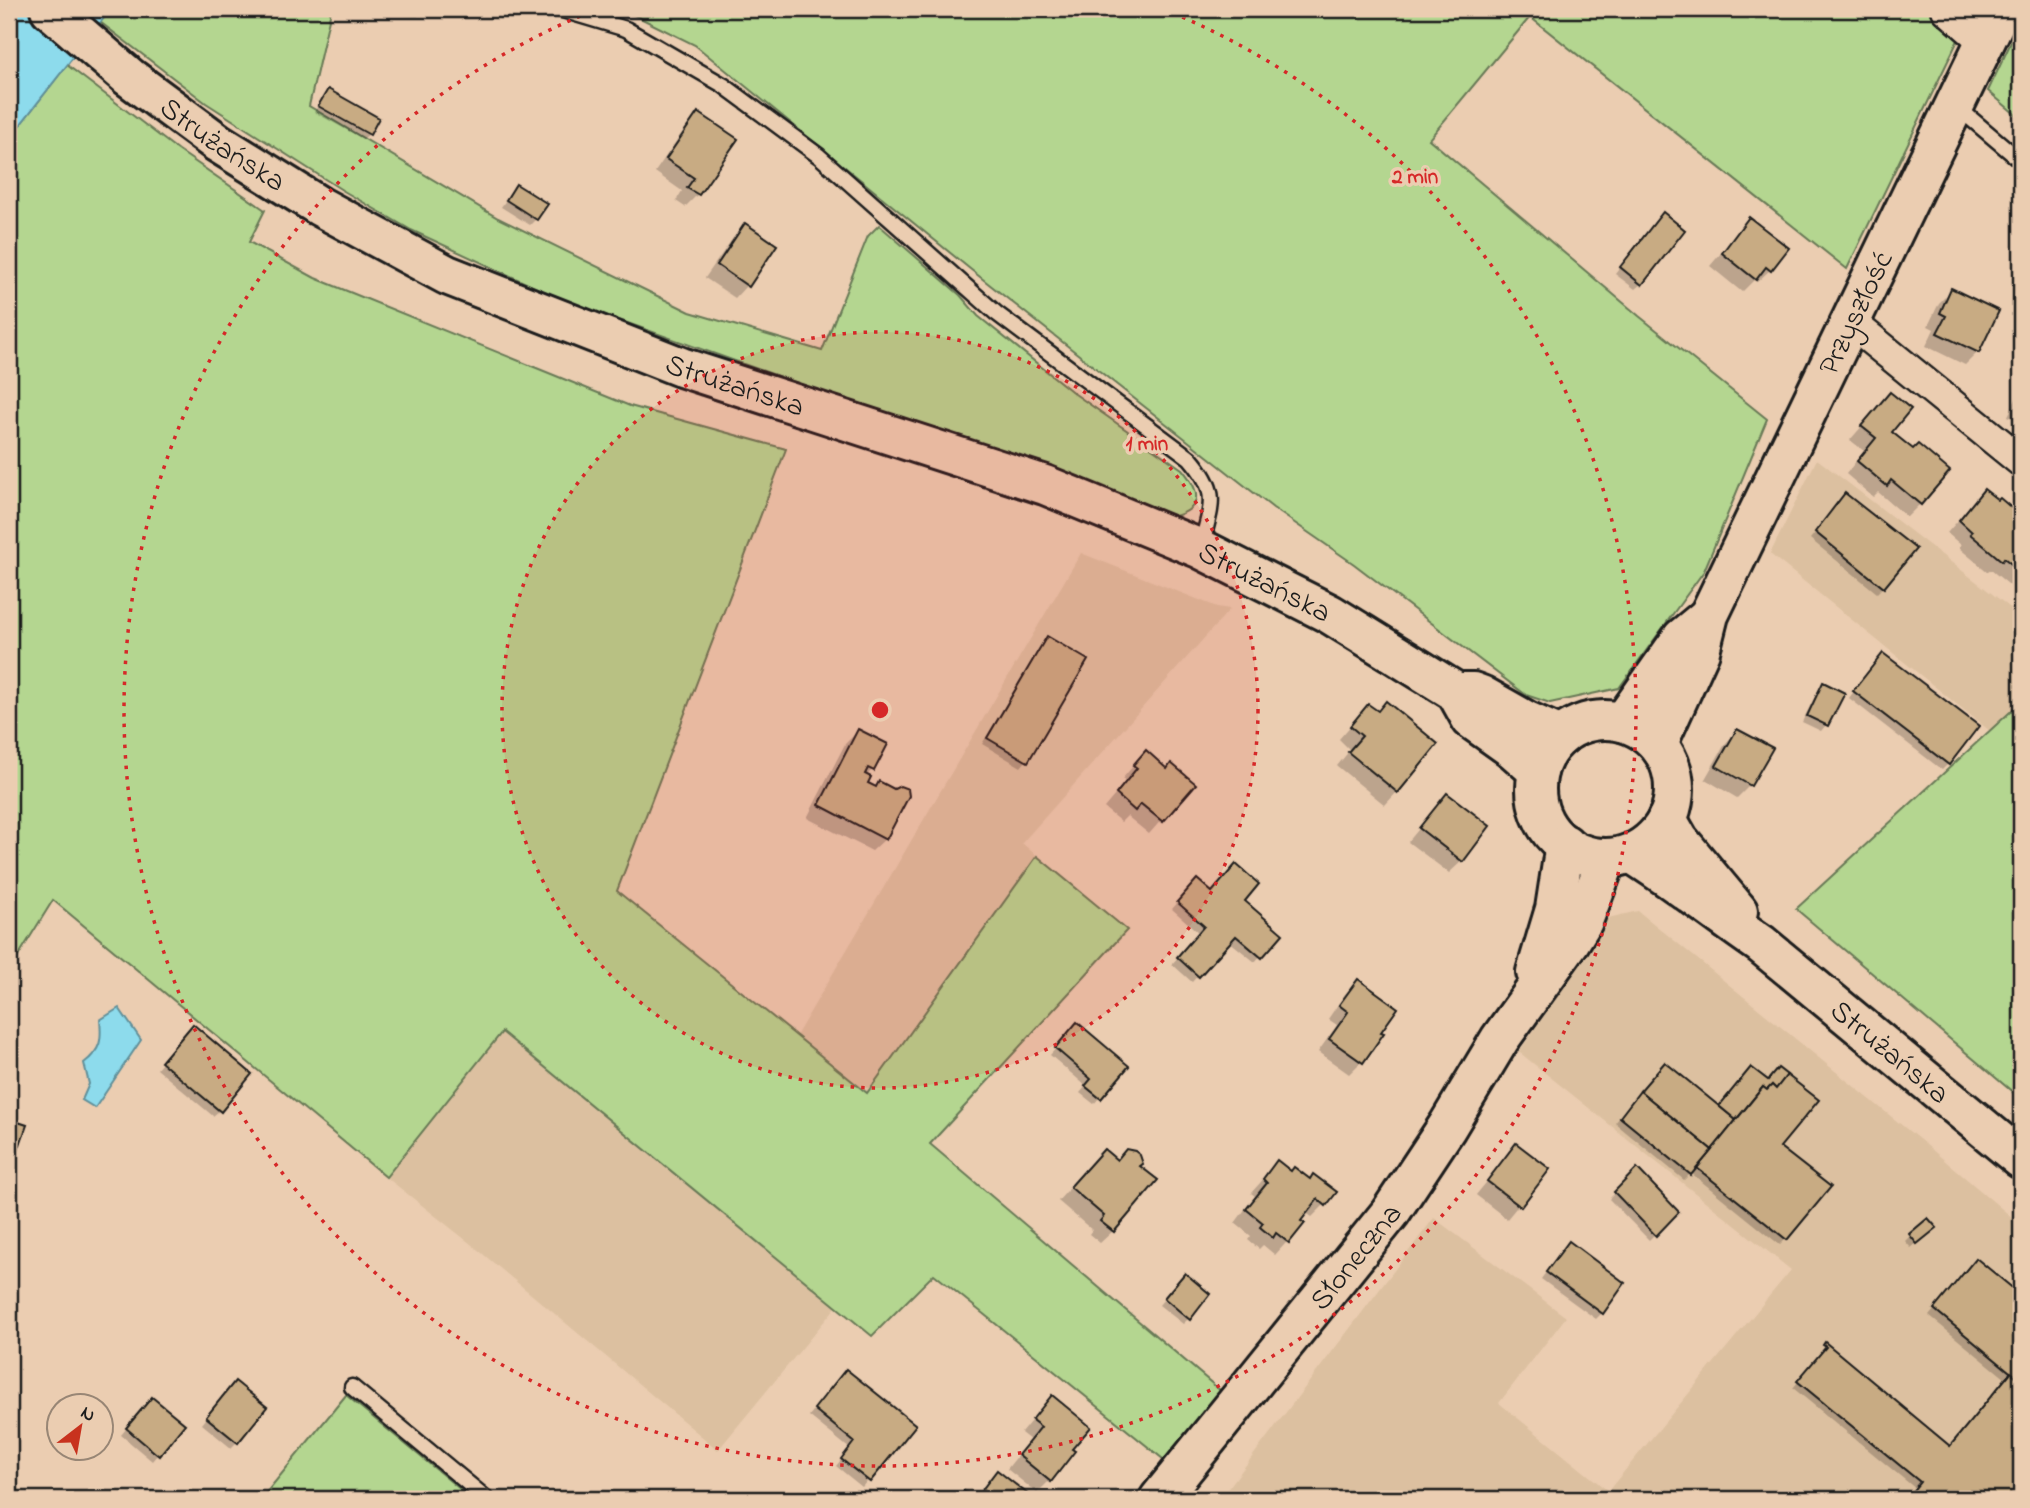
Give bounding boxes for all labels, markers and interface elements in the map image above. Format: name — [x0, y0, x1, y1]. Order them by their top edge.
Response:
street label: Strużańska — [149, 88, 293, 205]
text: 2 min — [1391, 163, 1438, 193]
street label: Przyszłość — [1809, 244, 1906, 383]
street label: Strużańska — [658, 344, 810, 431]
text: 1 min — [1126, 430, 1168, 460]
street label: Strużańska — [1190, 532, 1338, 636]
centre of rings — [868, 698, 892, 722]
street label: Strużańska — [1819, 991, 1958, 1116]
street label: Słoneczna — [1300, 1195, 1414, 1321]
north arrow — [46, 1392, 116, 1462]
text: N — [75, 1400, 100, 1430]

